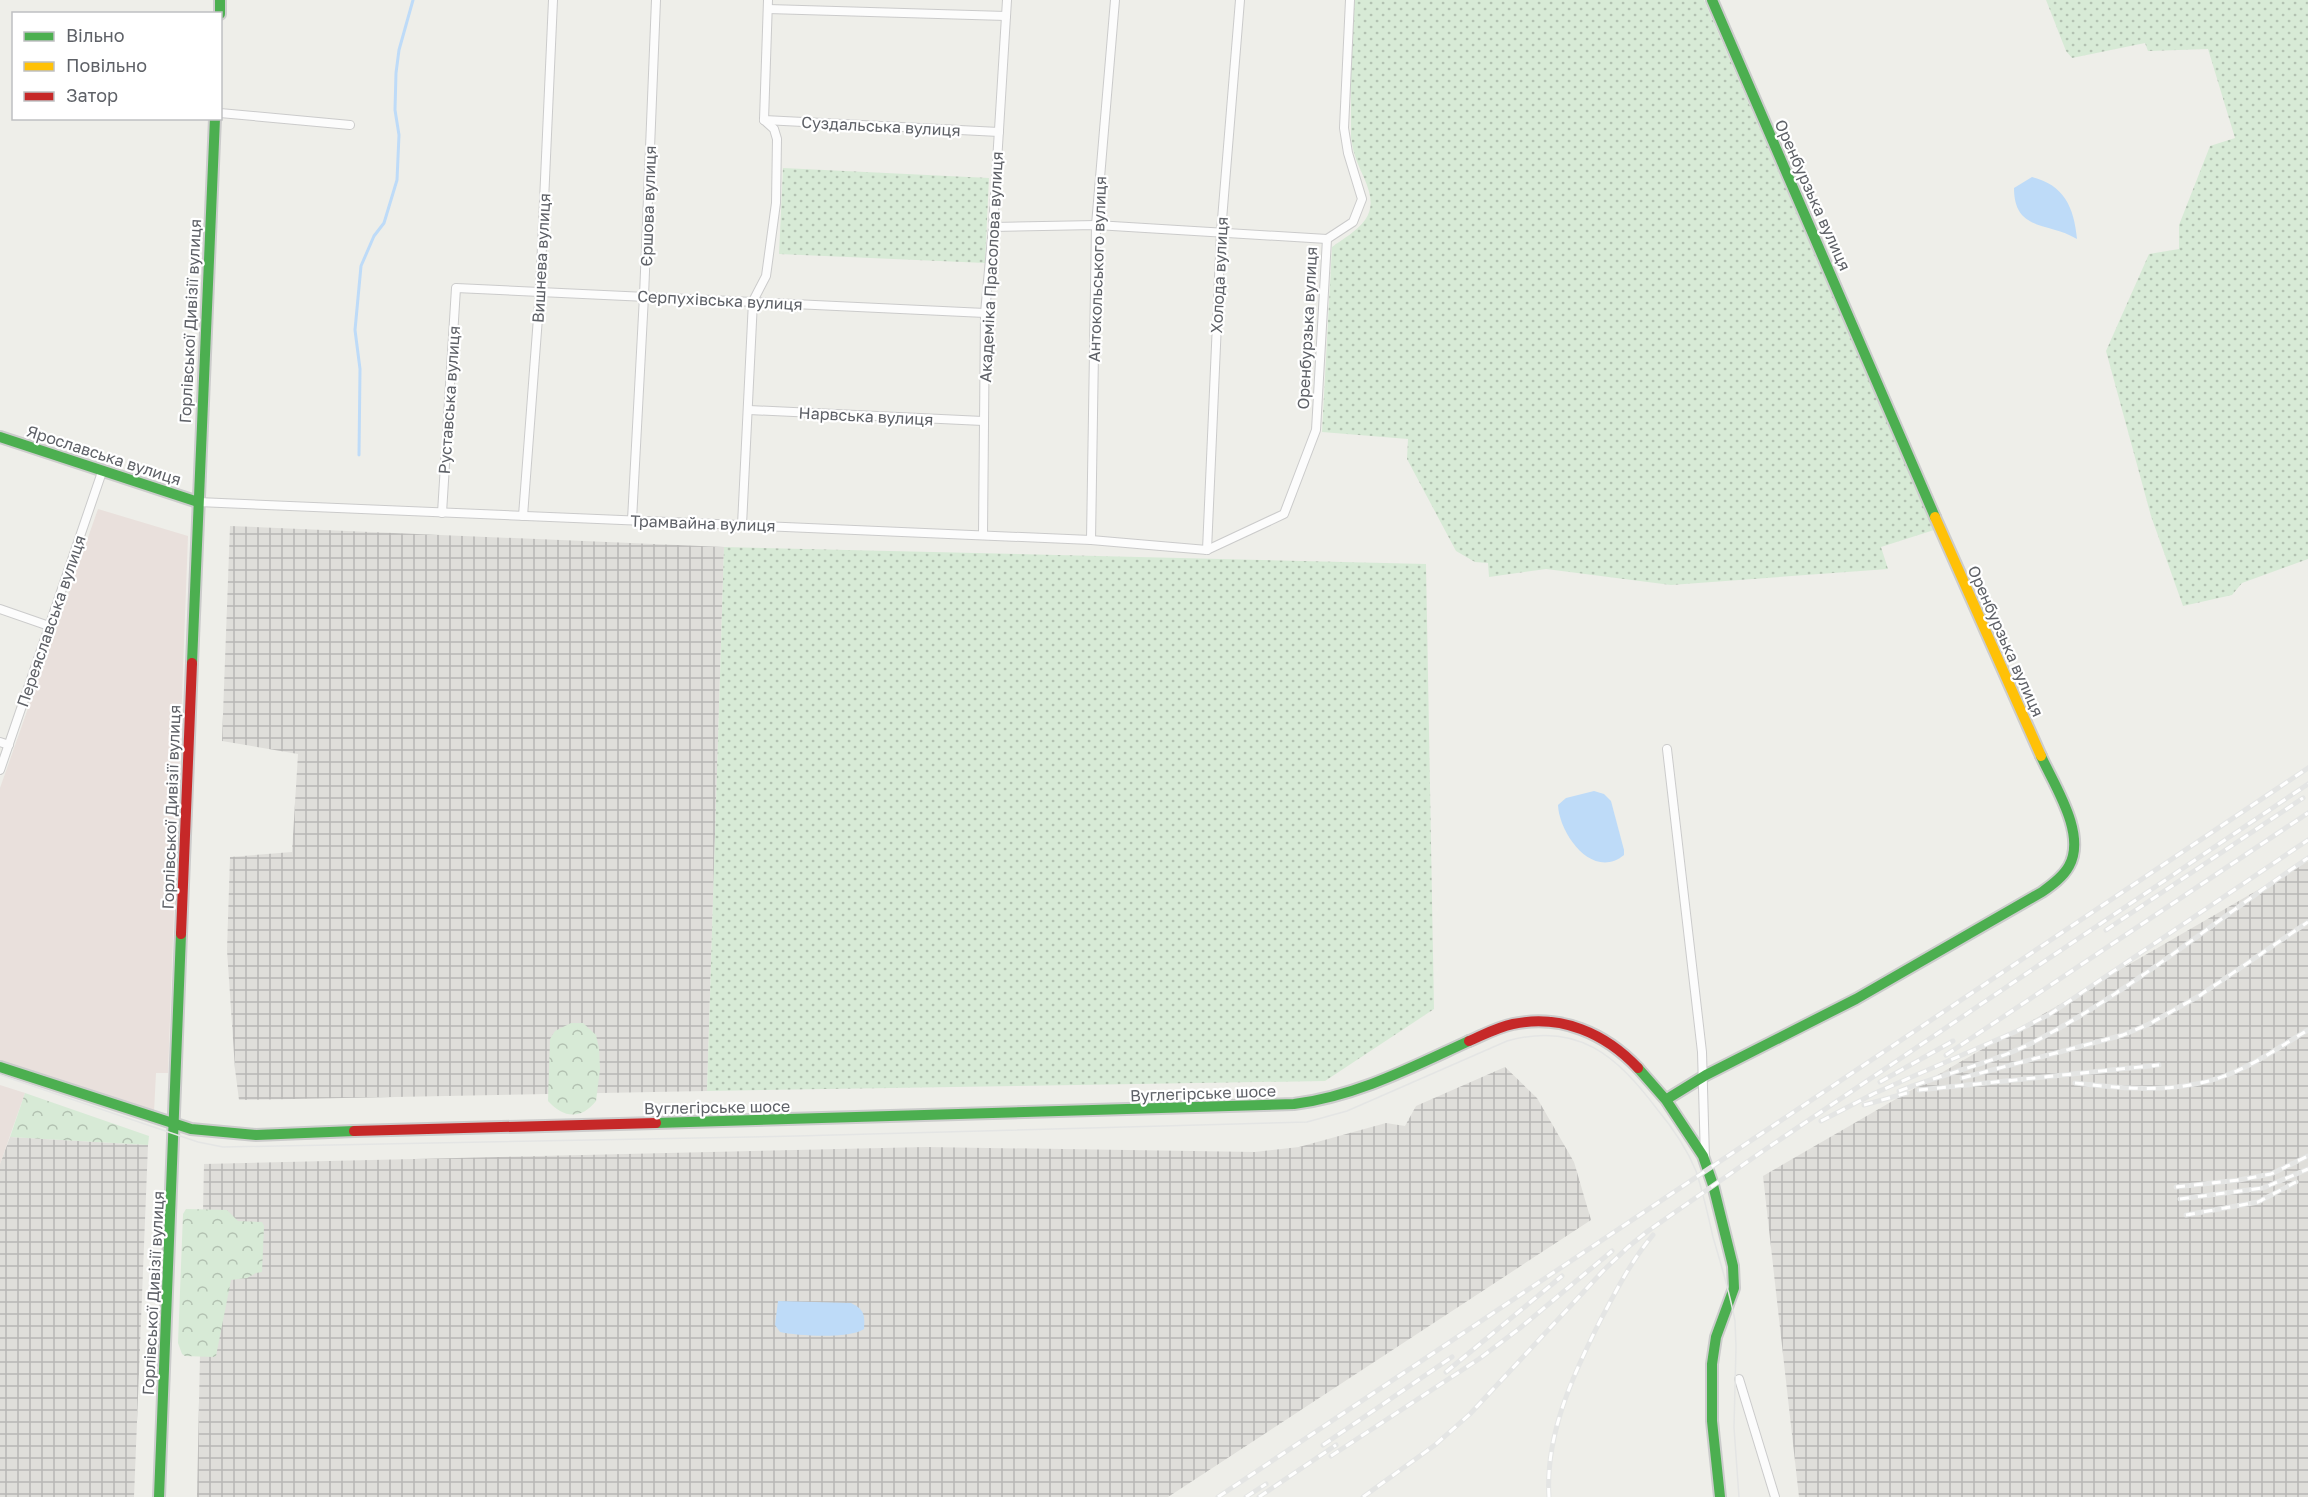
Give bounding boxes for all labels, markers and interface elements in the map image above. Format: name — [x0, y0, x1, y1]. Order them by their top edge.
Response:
legend — [12, 12, 222, 120]
text: Вільно — [66, 24, 125, 46]
text: Повільно — [66, 54, 147, 76]
text: Затор — [66, 84, 118, 106]
street label: Суздальська вулиця — [801, 112, 961, 140]
street label: Оренбурзька вулиця — [1771, 116, 1855, 274]
street label: Єршова вулиця — [636, 145, 660, 267]
street label: Академіка Прасолова вулиця — [975, 151, 1007, 383]
street label: Антокольського вулиця — [1084, 176, 1110, 362]
street label: Вишнева вулиця — [528, 192, 554, 324]
street label: Холода вулиця — [1206, 216, 1232, 334]
street label: Горлівської Дивізії вулиця — [175, 218, 205, 424]
street label: Оренбурзька вулиця — [1293, 246, 1321, 410]
street label: Серпухівська вулиця — [637, 286, 803, 314]
street label: Руставська вулиця — [434, 325, 464, 475]
street label: Нарвська вулиця — [798, 402, 934, 430]
street label: Ярославська вулиця — [24, 421, 184, 489]
street label: Трамвайна вулиця — [630, 510, 776, 536]
street label: Переяславська вулиця — [12, 532, 90, 710]
street label: Оренбурзька вулиця — [1964, 562, 2048, 720]
street label: Горлівської Дивізії вулиця — [157, 704, 185, 910]
street label: Вуглегірське шосе — [1130, 1080, 1276, 1106]
street label: Вуглегірське шосе — [644, 1096, 790, 1118]
street label: Горлівської Дивізії вулиця — [138, 1190, 168, 1396]

